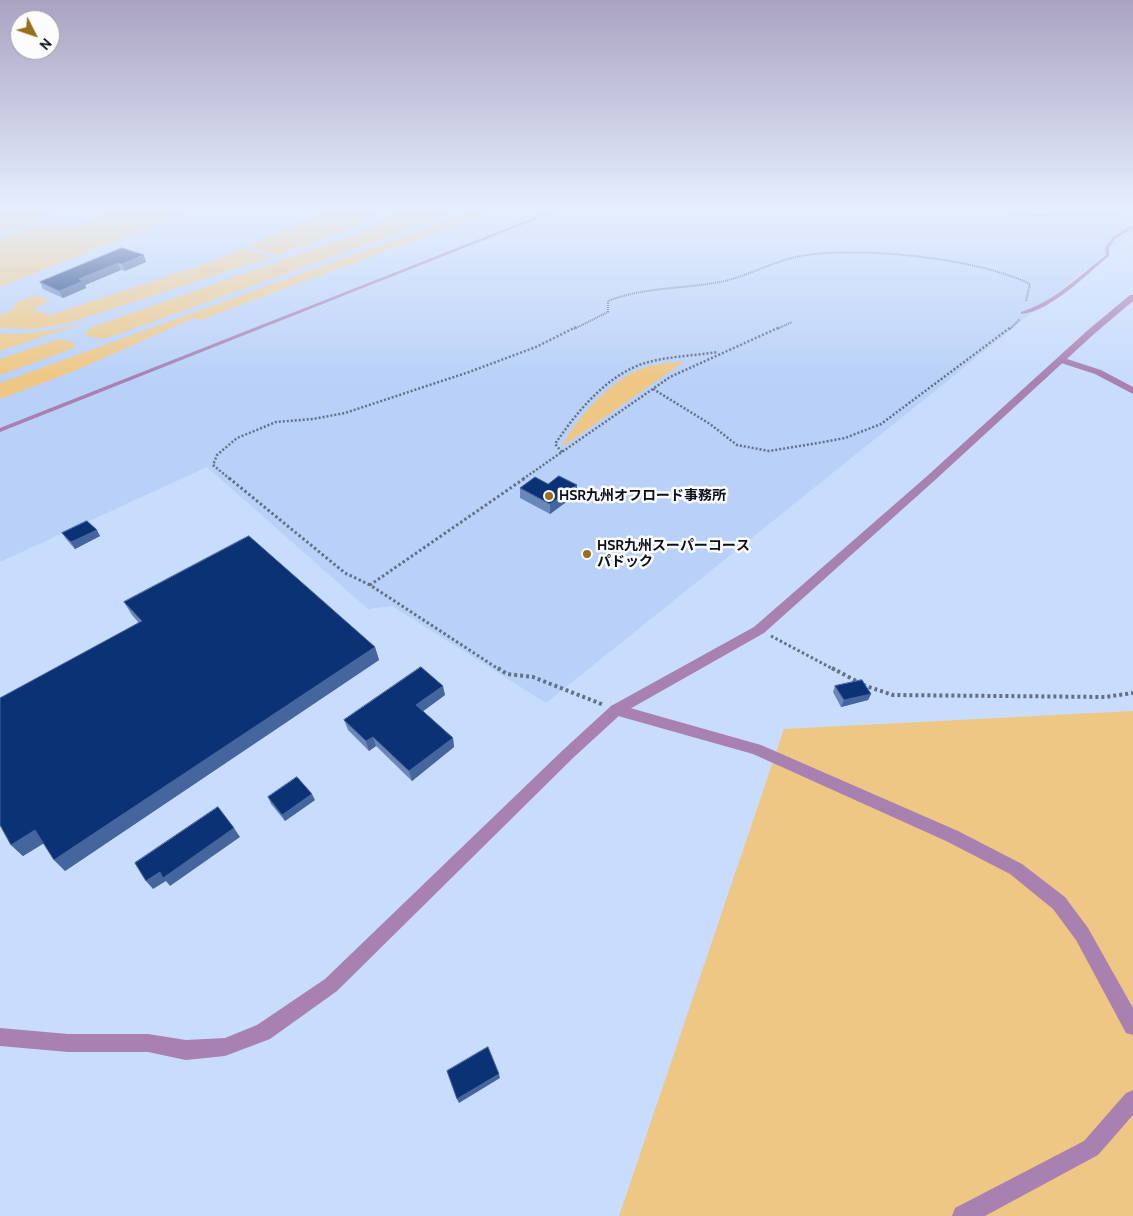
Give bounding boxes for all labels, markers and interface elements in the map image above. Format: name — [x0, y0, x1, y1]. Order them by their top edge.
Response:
north arrow — [10, 10, 60, 60]
text: N — [36, 35, 56, 54]
place label: HSR九州オフロード事務所 — [559, 488, 726, 504]
marker: HSR九州オフロード事務所 — [543, 490, 555, 502]
place label: HSR九州スーパーコース パドック — [597, 538, 750, 570]
marker: HSR九州スーパーコース パドック — [581, 548, 593, 560]

